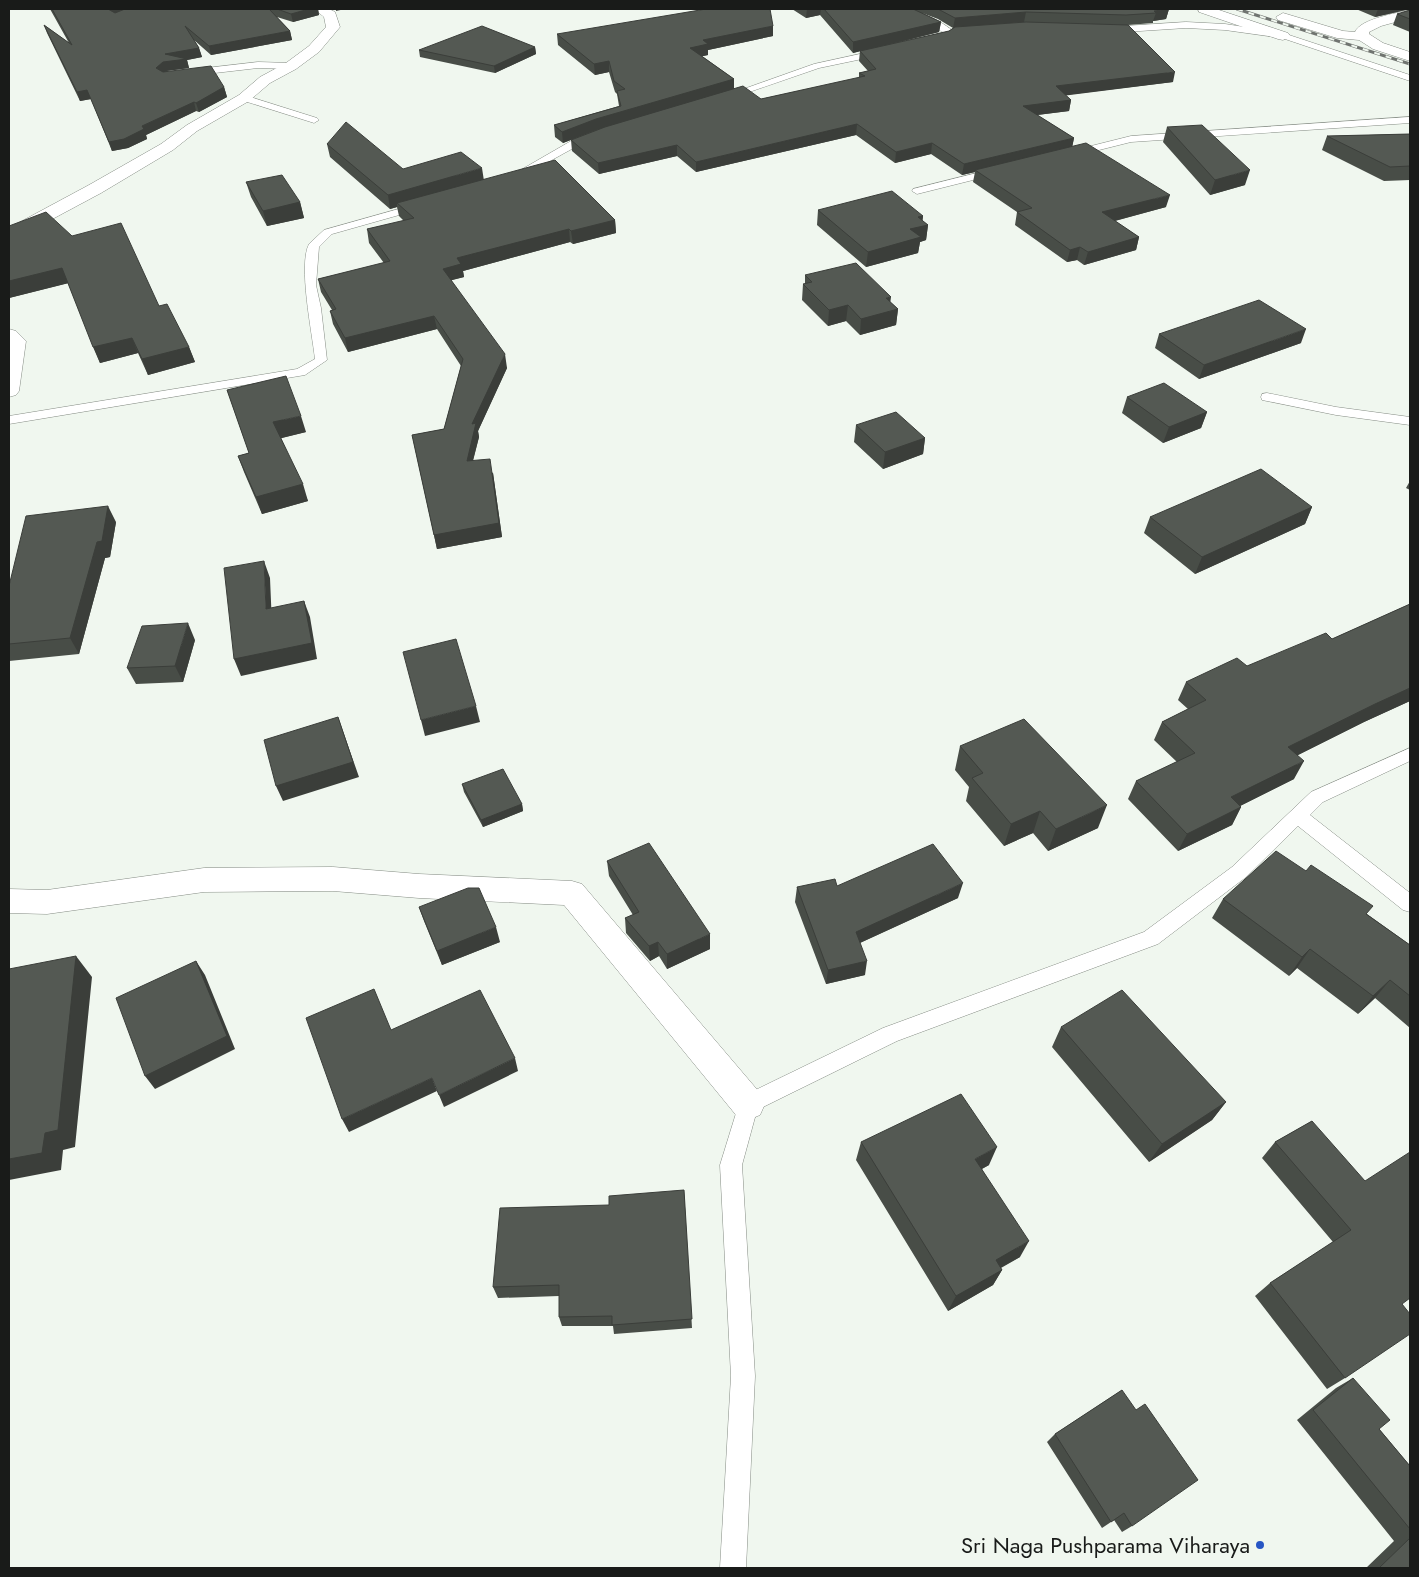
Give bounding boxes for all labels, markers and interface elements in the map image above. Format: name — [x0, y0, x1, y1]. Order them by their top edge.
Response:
place label: Sri Naga Pushparama Viharaya — [961, 1529, 1250, 1561]
marker: Sri Naga Pushparama Viharaya — [1254, 1539, 1266, 1551]

